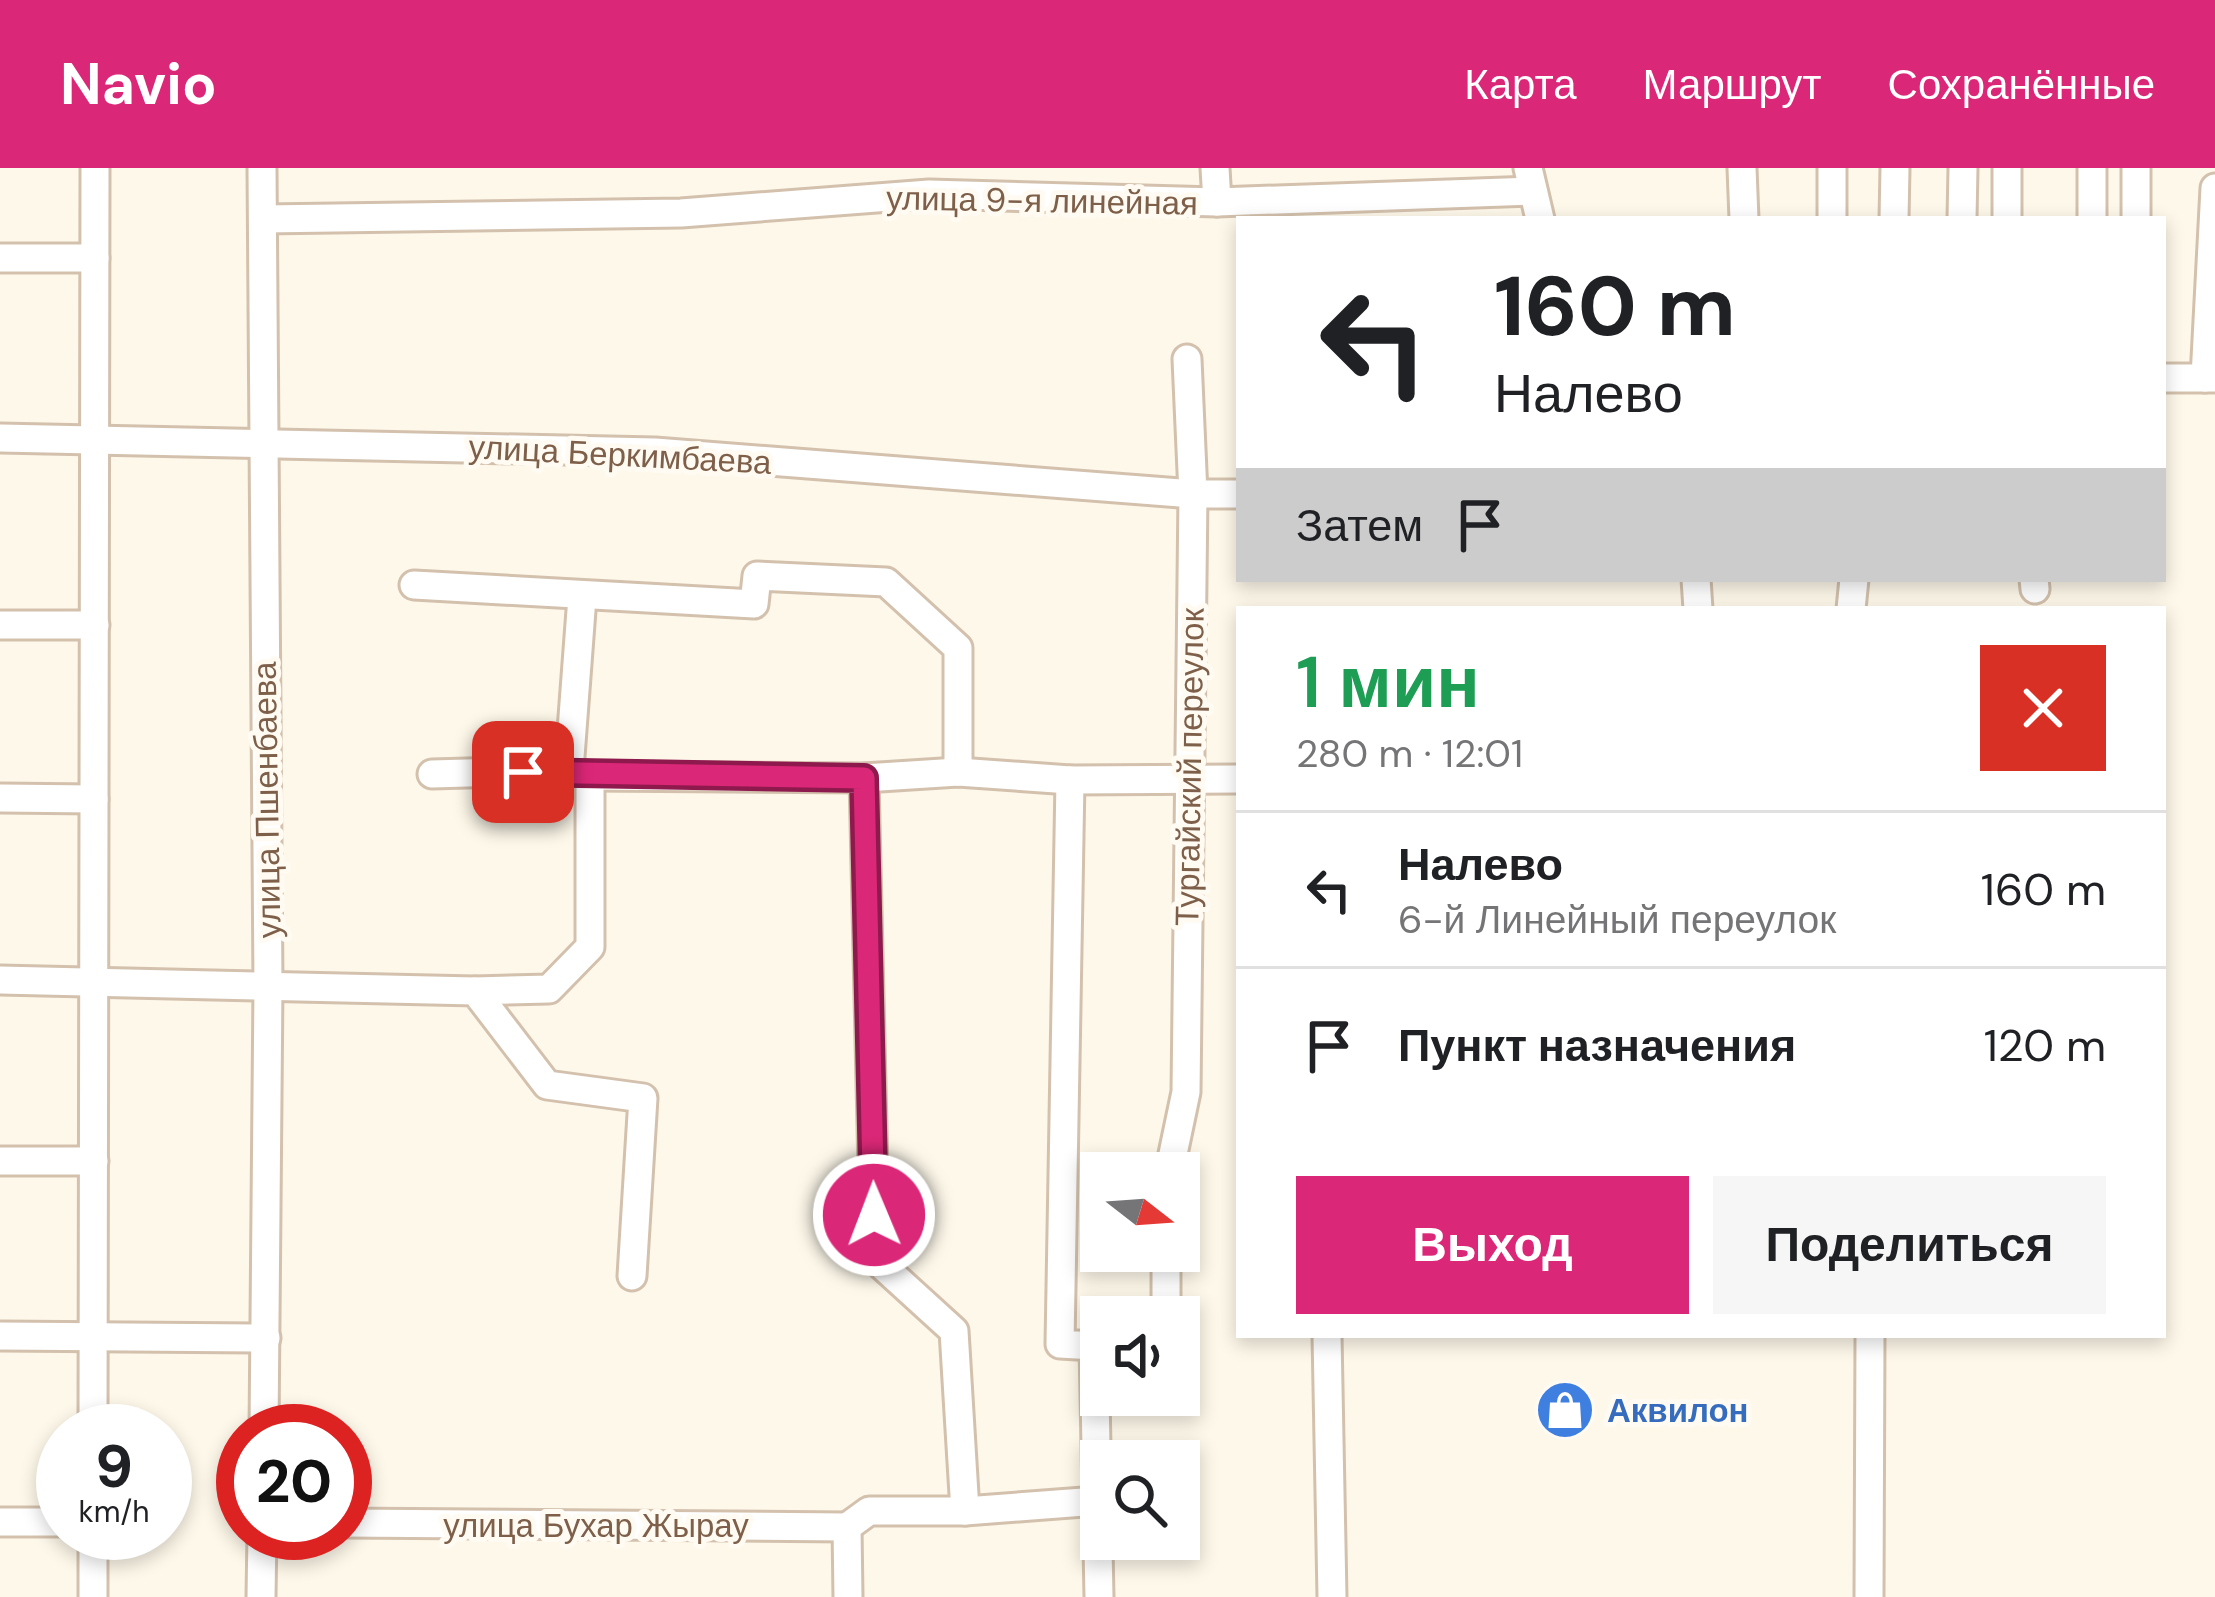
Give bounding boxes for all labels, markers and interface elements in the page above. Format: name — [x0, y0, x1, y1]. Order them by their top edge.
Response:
text: Navio — [60, 47, 217, 122]
text: Карта — [1464, 57, 1577, 112]
text: Маршрут — [1643, 57, 1822, 112]
text: Сохранённые — [1888, 57, 2155, 112]
street label: улица 9-я линейная — [886, 176, 1198, 225]
text: 160 m — [1494, 252, 1736, 361]
icon: left — [1296, 264, 1452, 420]
text: Налево — [1494, 358, 1683, 429]
street label: улица Беркимбаева — [467, 425, 773, 484]
icon: arrive — [1447, 492, 1513, 558]
text: Затем — [1296, 496, 1423, 555]
street label: Тургайский переулок — [1165, 607, 1214, 926]
text: 1 мин — [1296, 636, 1480, 729]
button: close — [1980, 645, 2106, 771]
street label: улица Пшенбаева — [243, 661, 290, 939]
pin — [472, 721, 574, 823]
text: 280 m · 12:01 — [1296, 728, 1523, 779]
icon: arrive — [490, 739, 556, 805]
text: Налево — [1398, 835, 1563, 894]
icon: left — [1296, 857, 1362, 923]
text: 160 m — [1981, 860, 2106, 919]
text: 6-й Линейный переулок — [1398, 894, 1836, 945]
icon: arrive — [1296, 1013, 1362, 1079]
text: Пункт назначения — [1398, 1016, 1796, 1075]
text: 120 m — [1984, 1016, 2106, 1075]
position arrow — [811, 1152, 937, 1278]
north arrow — [1080, 1152, 1200, 1272]
map controls — [1080, 1152, 1200, 1560]
button: Выход — [1296, 1176, 1689, 1314]
button: Поделиться — [1713, 1176, 2106, 1314]
button: sound — [1080, 1296, 1200, 1416]
shop icon: Аквилон — [1534, 1379, 1596, 1441]
place label: Аквилон — [1607, 1389, 1749, 1432]
speed limit sign: 20 — [216, 1404, 372, 1560]
text: 9 — [95, 1427, 133, 1506]
button: search — [1080, 1440, 1200, 1560]
text: km/h — [79, 1492, 149, 1531]
street label: улица Бухар Жырау — [443, 1504, 749, 1547]

